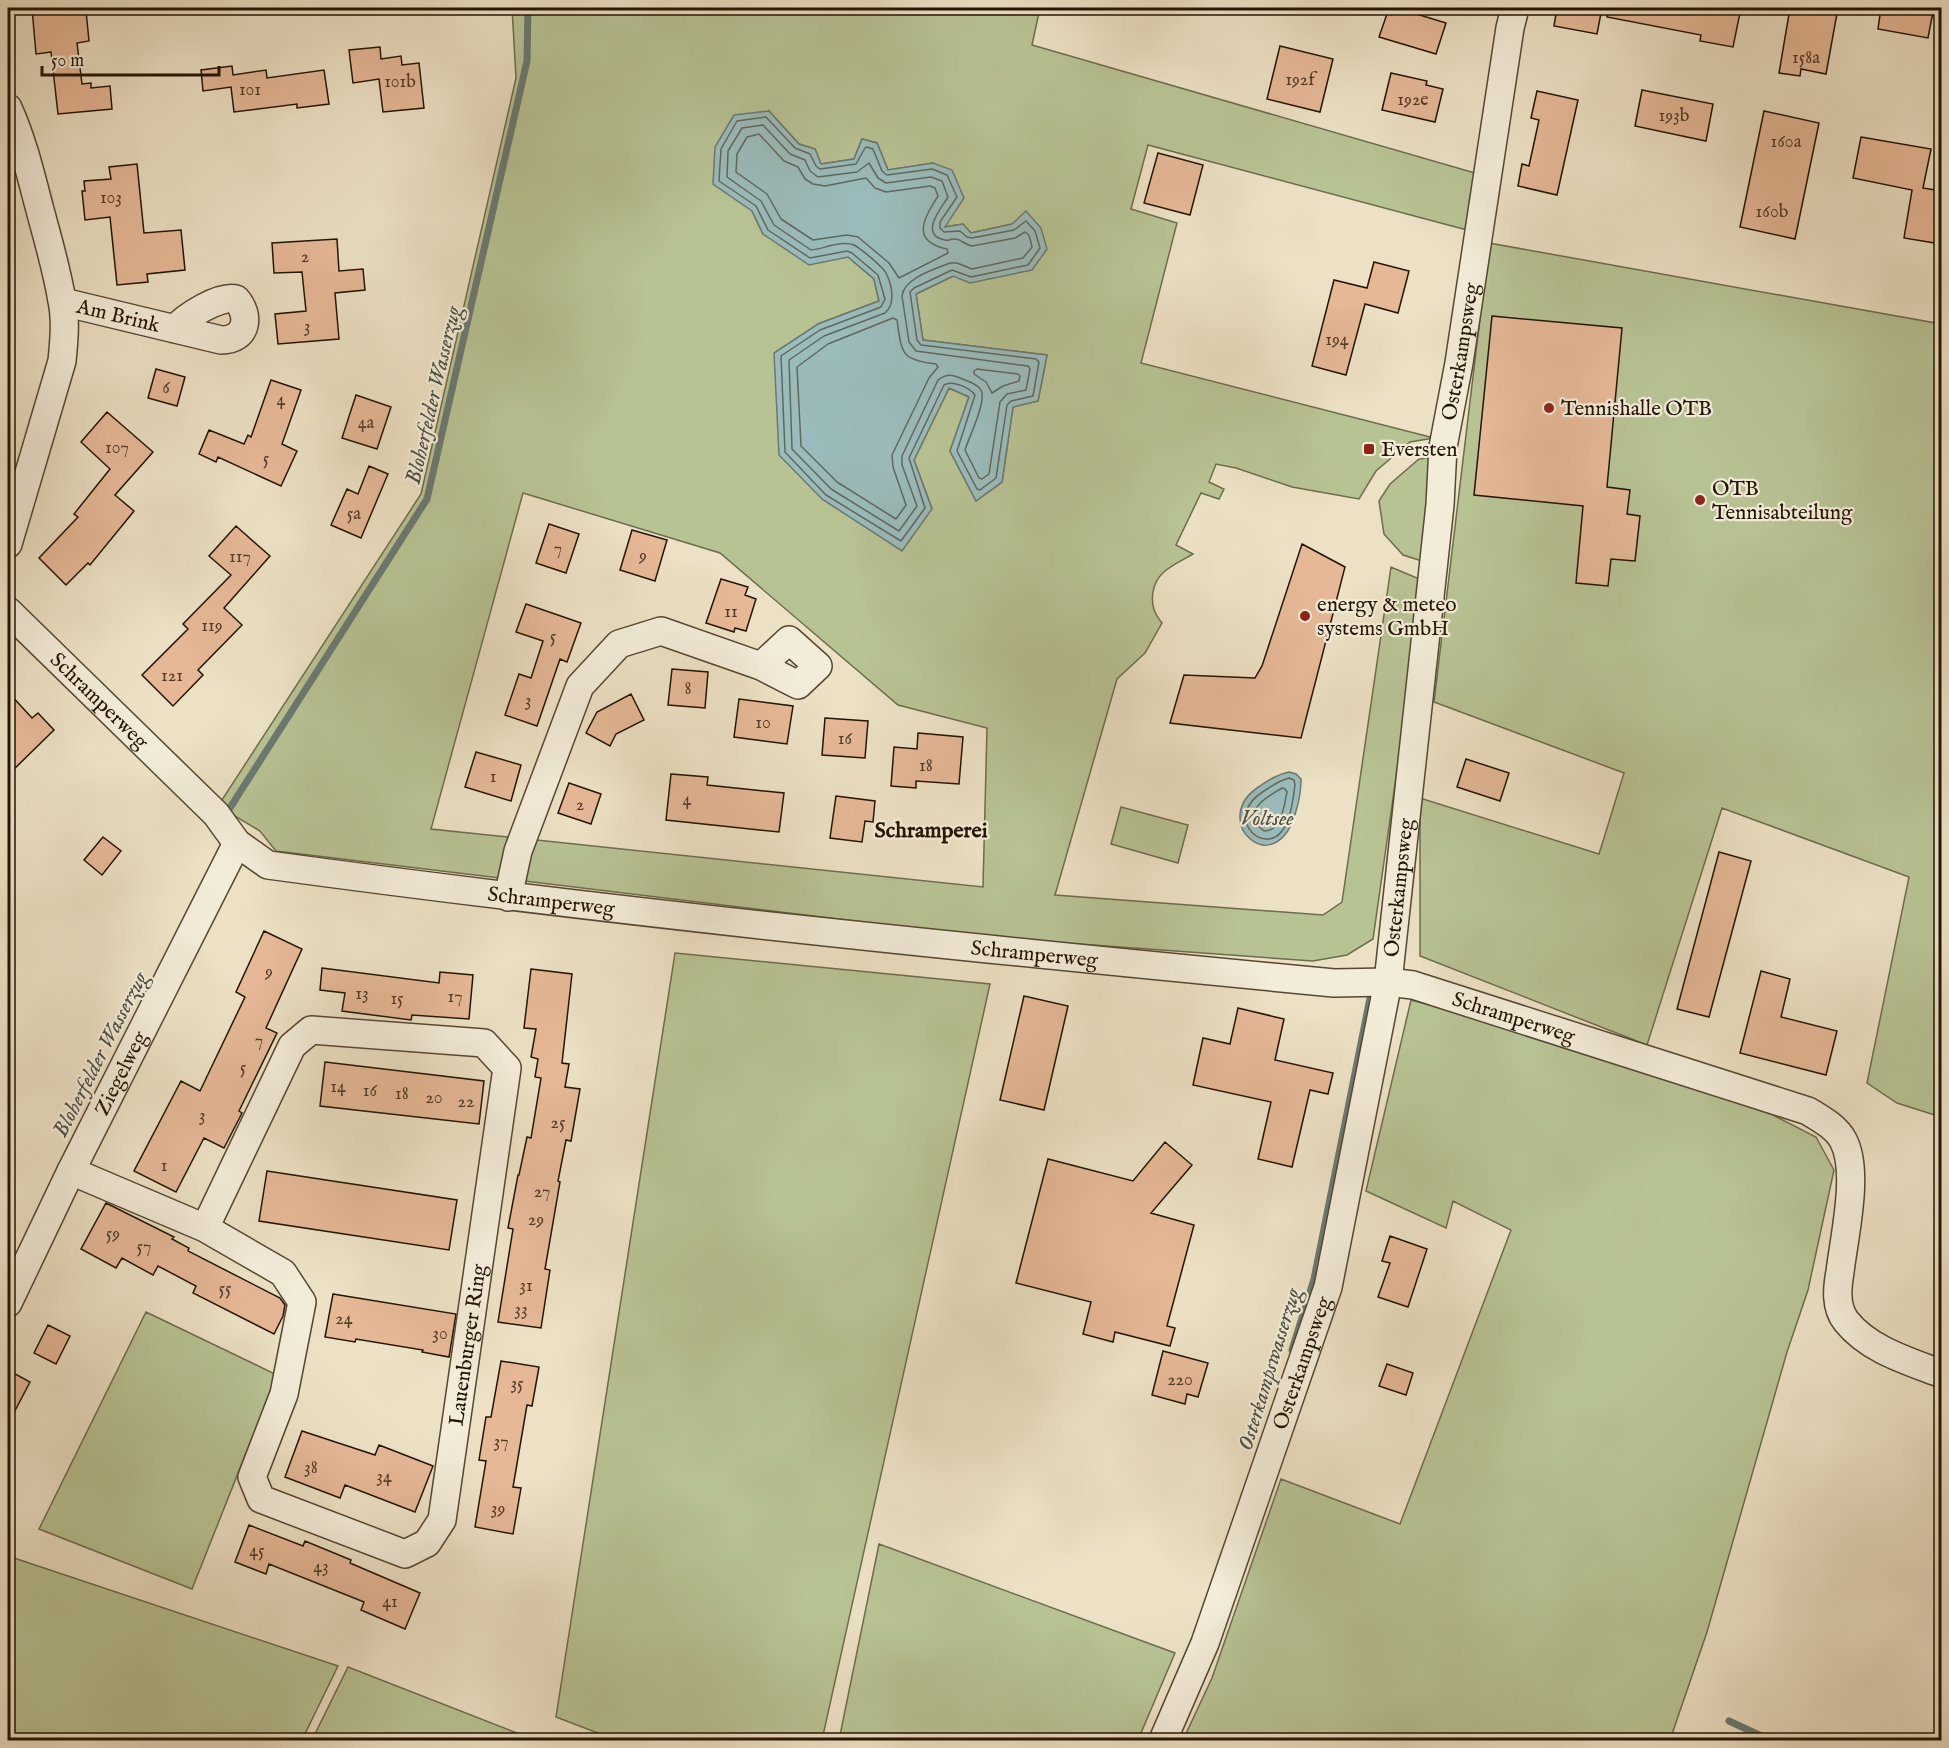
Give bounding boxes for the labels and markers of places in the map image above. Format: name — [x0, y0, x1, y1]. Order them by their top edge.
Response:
place label: Tennishalle OTB — [1561, 396, 1712, 423]
marker: Tennishalle OTB — [1542, 401, 1556, 415]
place label: Eversten — [1381, 437, 1457, 464]
marker: Eversten — [1362, 442, 1376, 456]
place label: OTB Tennisabteilung — [1712, 476, 1853, 527]
marker: OTB Tennisabteilung — [1693, 493, 1707, 507]
place label: energy & meteo systems GmbH — [1317, 592, 1456, 643]
marker: energy & meteo systems GmbH — [1298, 609, 1312, 623]

